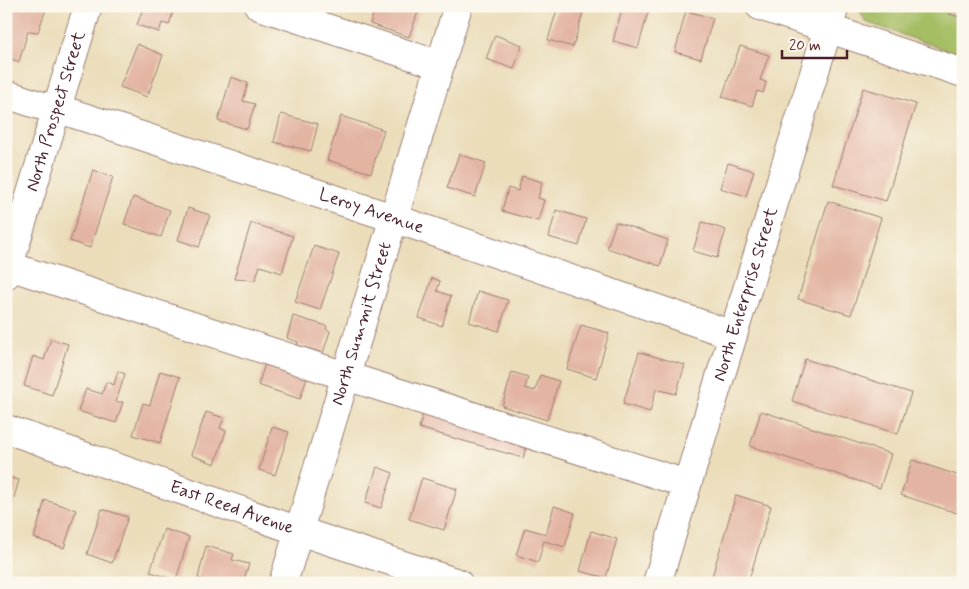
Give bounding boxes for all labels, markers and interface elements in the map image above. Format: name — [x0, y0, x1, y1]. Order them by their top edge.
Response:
street label: North Prospect Street — [20, 28, 92, 194]
scale bar — [782, 28, 846, 60]
text: 20 m — [789, 36, 821, 56]
street label: Leroy Avenue — [316, 183, 427, 240]
street label: North Enterprise Street — [708, 204, 784, 384]
street label: North Summit Street — [326, 239, 398, 408]
street label: East Reed Avenue — [166, 475, 297, 540]

